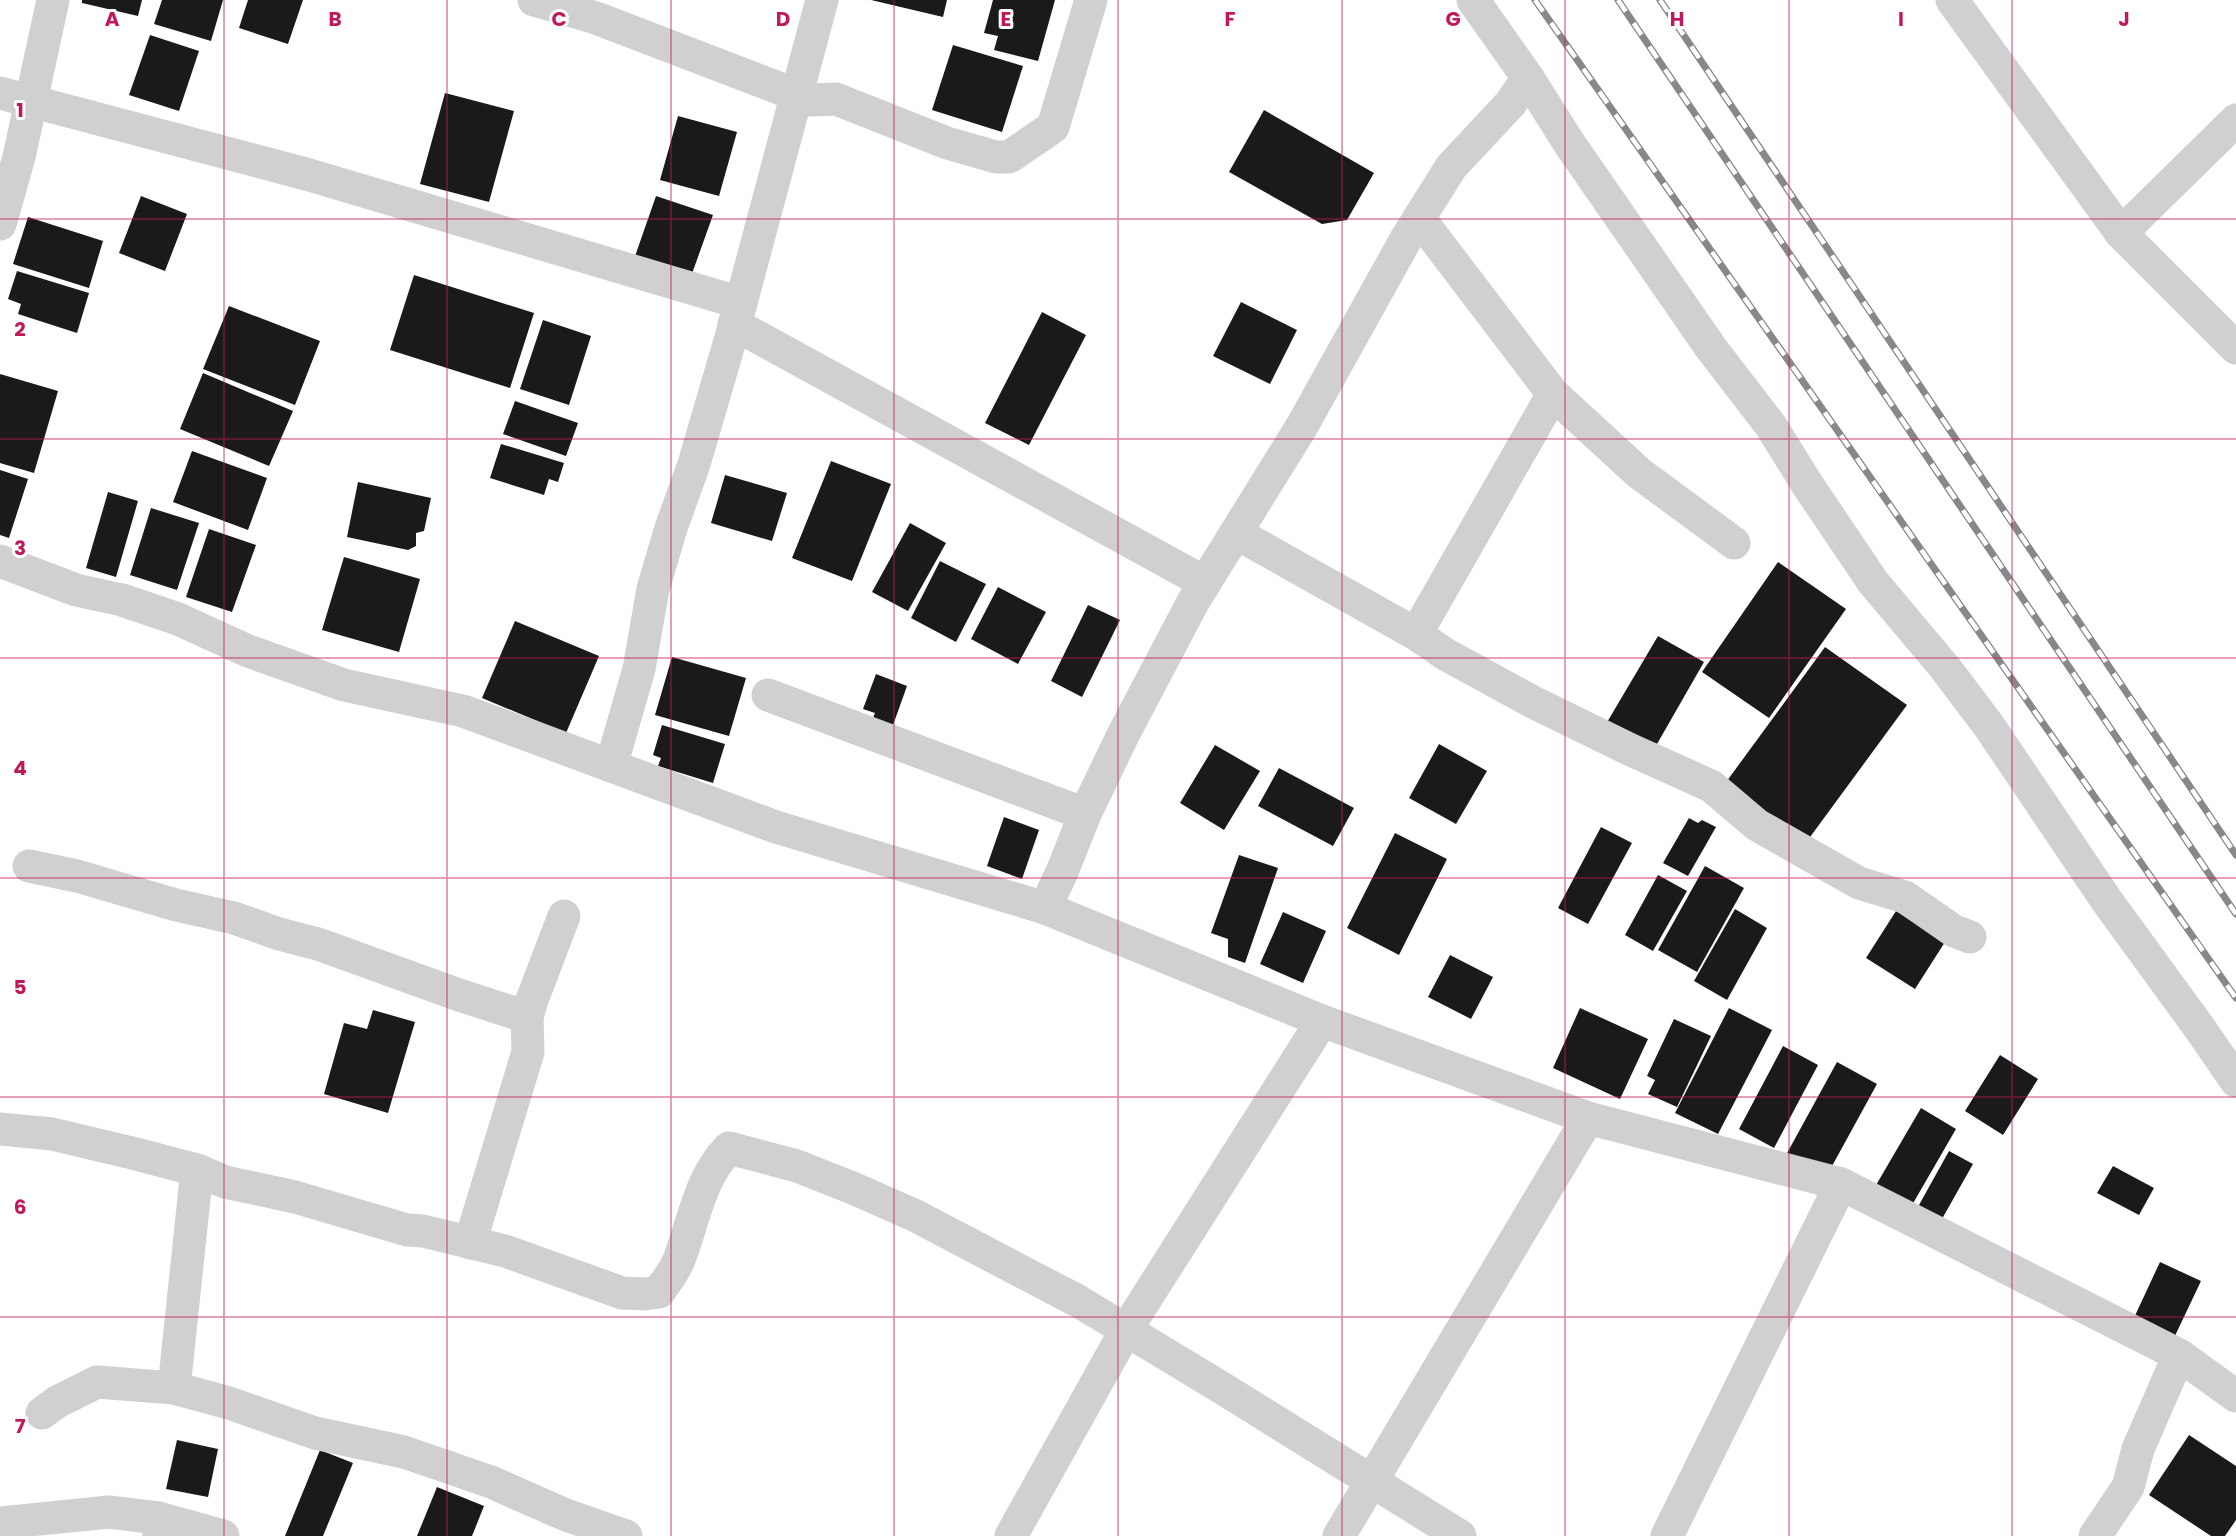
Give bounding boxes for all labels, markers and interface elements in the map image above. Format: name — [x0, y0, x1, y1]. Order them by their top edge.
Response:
text: A — [105, 5, 120, 33]
text: B — [328, 5, 342, 33]
text: C — [551, 5, 567, 33]
text: D — [776, 5, 790, 33]
text: E — [1001, 5, 1011, 33]
text: F — [1225, 5, 1236, 33]
text: G — [1445, 5, 1461, 33]
text: H — [1670, 5, 1684, 33]
text: I — [1898, 5, 1904, 33]
text: J — [2118, 5, 2130, 33]
text: 1 — [16, 96, 24, 124]
text: 2 — [14, 315, 26, 343]
text: 3 — [14, 534, 26, 562]
text: 4 — [13, 754, 27, 782]
text: 5 — [14, 973, 27, 1001]
text: 6 — [14, 1193, 26, 1221]
text: 7 — [15, 1412, 26, 1440]

